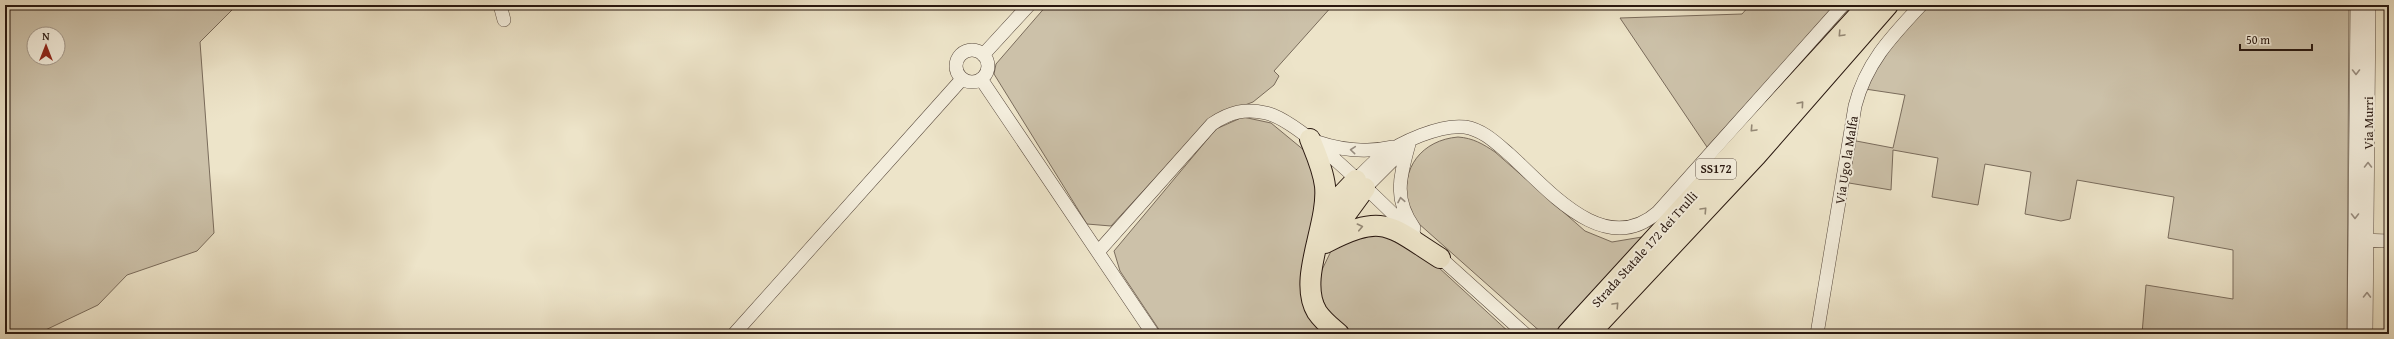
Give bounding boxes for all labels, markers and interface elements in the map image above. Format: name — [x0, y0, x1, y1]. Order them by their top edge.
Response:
north arrow — [26, 26, 66, 66]
scale bar — [2240, 26, 2312, 52]
text: N — [42, 28, 50, 44]
one-way arrow — [1838, 29, 1846, 37]
text: 50 m — [2246, 31, 2270, 48]
one-way arrow — [2352, 69, 2361, 75]
street label: Via Murri — [2359, 96, 2378, 150]
one-way arrow — [1796, 101, 1804, 109]
street label: Via Ugo la Malfa — [1830, 114, 1863, 206]
one-way arrow — [1750, 124, 1758, 132]
one-way arrow — [1350, 146, 1356, 155]
road number: SS172 — [1696, 159, 1736, 179]
one-way arrow — [2364, 162, 2372, 168]
street label: Strada Statale 172 dei Trulli — [1587, 187, 1702, 312]
one-way arrow — [1397, 197, 1406, 203]
one-way arrow — [1700, 208, 1707, 215]
one-way arrow — [2351, 213, 2359, 219]
one-way arrow — [1357, 224, 1364, 232]
one-way arrow — [2363, 292, 2371, 298]
one-way arrow — [1611, 303, 1618, 310]

